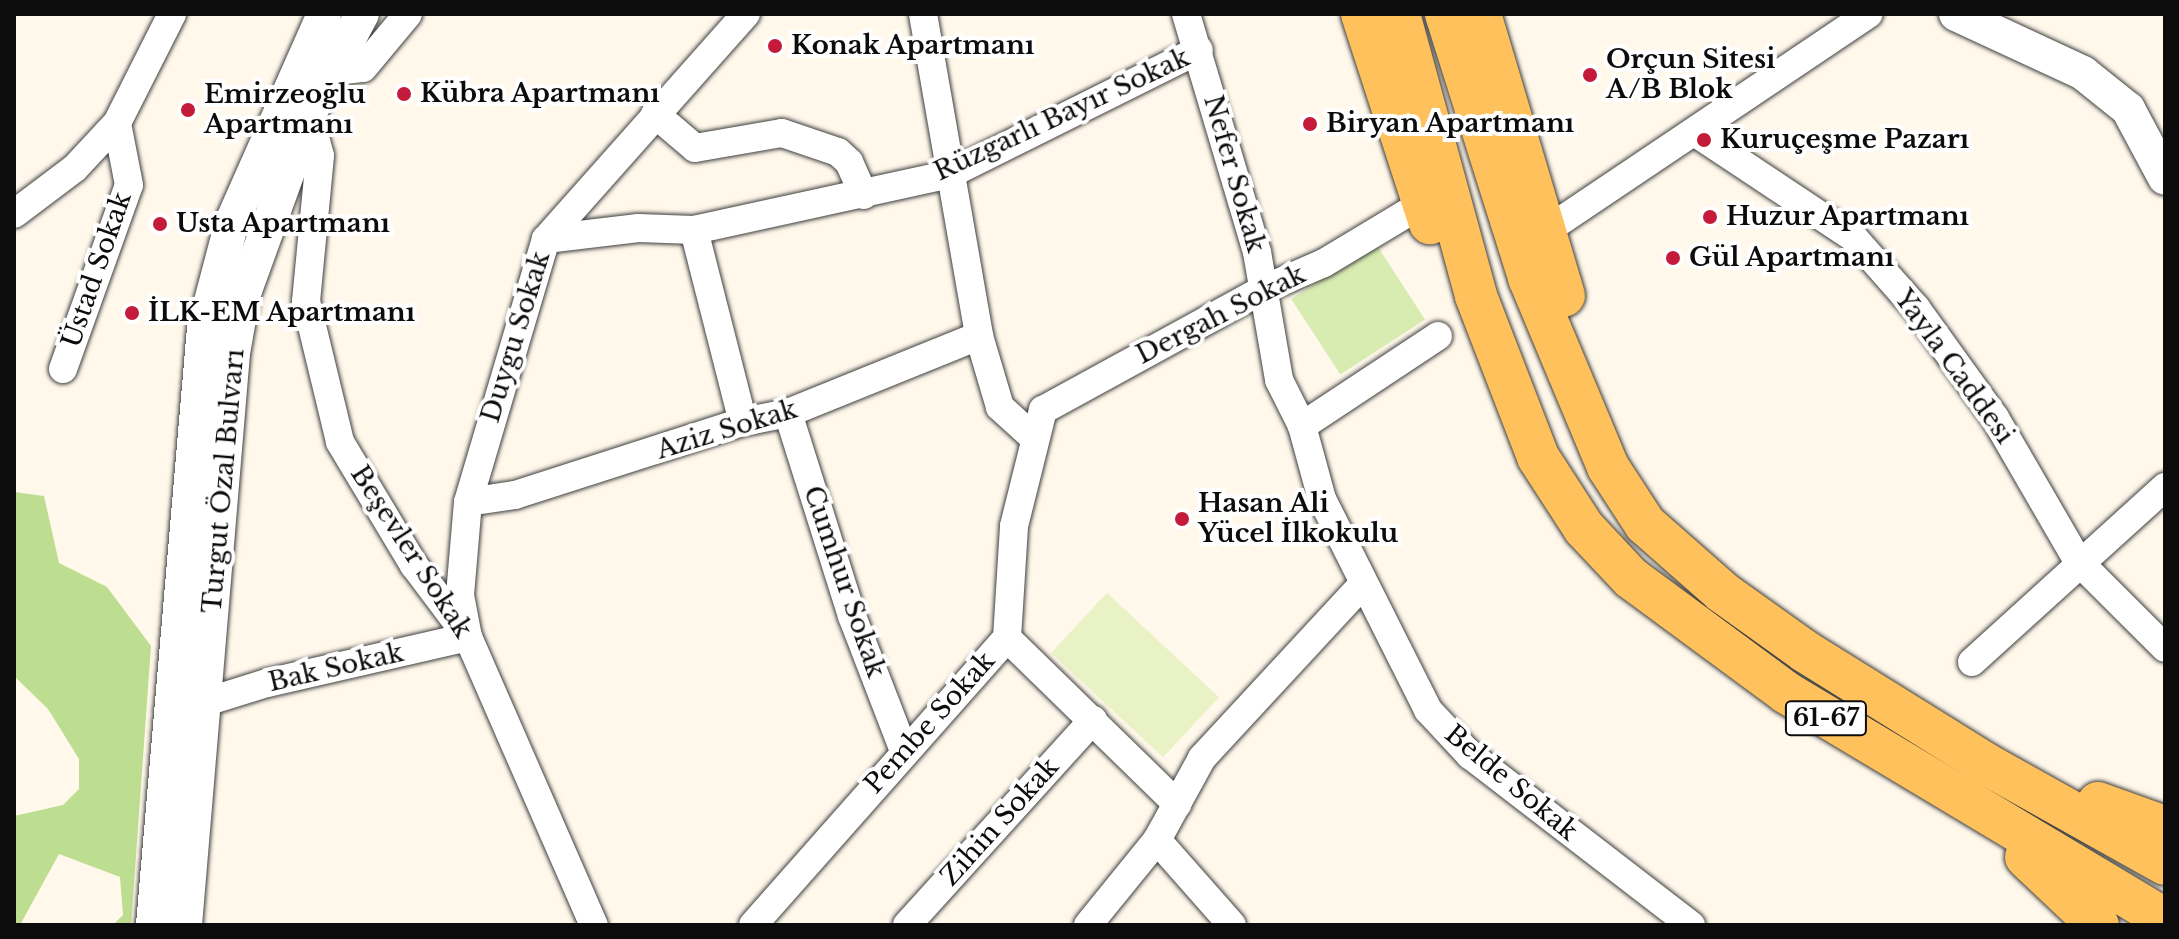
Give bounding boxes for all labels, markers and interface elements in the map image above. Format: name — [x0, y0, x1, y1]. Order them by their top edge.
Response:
place label: Konak Apartmanı — [791, 30, 1036, 62]
marker: Konak Apartmanı — [766, 37, 784, 55]
street label: Rüzgarlı Bayır Sokak — [929, 42, 1195, 188]
place label: Orçun Sitesi A/B Blok — [1606, 44, 1775, 106]
marker: Orçun Sitesi A/B Blok — [1581, 66, 1599, 84]
place label: Kübra Apartmanı — [420, 78, 661, 110]
place label: Emirzeoğlu Apartmanı — [204, 79, 366, 140]
marker: Kübra Apartmanı — [395, 85, 413, 103]
street label: Nefer Sokak — [1197, 91, 1271, 257]
marker: Emirzeoğlu Apartmanı — [179, 101, 197, 119]
place label: Biryan Apartmanı — [1326, 108, 1575, 140]
marker: Biryan Apartmanı — [1301, 115, 1319, 133]
place label: Kuruçeşme Pazarı — [1720, 124, 1969, 156]
marker: Kuruçeşme Pazarı — [1695, 131, 1713, 149]
street label: Üstad Sokak — [56, 188, 138, 352]
place label: Huzur Apartmanı — [1726, 201, 1970, 233]
place label: Usta Apartmanı — [176, 208, 391, 240]
marker: Huzur Apartmanı — [1701, 208, 1719, 226]
marker: Usta Apartmanı — [151, 215, 169, 233]
place label: Gül Apartmanı — [1689, 242, 1895, 274]
street label: Duygu Sokak — [475, 248, 557, 426]
marker: Gül Apartmanı — [1664, 249, 1682, 267]
street label: Dergah Sokak — [1131, 259, 1311, 371]
street label: Yayla Caddesi — [1888, 284, 2020, 450]
place label: İLK-EM Apartmanı — [148, 297, 416, 329]
marker: İLK-EM Apartmanı — [123, 304, 141, 322]
street label: Turgut Özal Bulvarı — [197, 347, 251, 615]
street label: Aziz Sokak — [653, 394, 801, 466]
street label: Beşevler Sokak — [343, 460, 479, 644]
street label: Cumhur Sokak — [796, 482, 892, 682]
place label: Hasan Ali Yücel İlkokulu — [1198, 488, 1398, 550]
marker: Hasan Ali Yücel İlkokulu — [1173, 510, 1191, 528]
street label: Bak Sokak — [265, 637, 407, 699]
street label: Pembe Sokak — [858, 646, 1002, 800]
road number: 61-67 — [1784, 698, 1868, 738]
street label: Belde Sokak — [1438, 719, 1584, 847]
street label: Zihin Sokak — [934, 752, 1066, 892]

